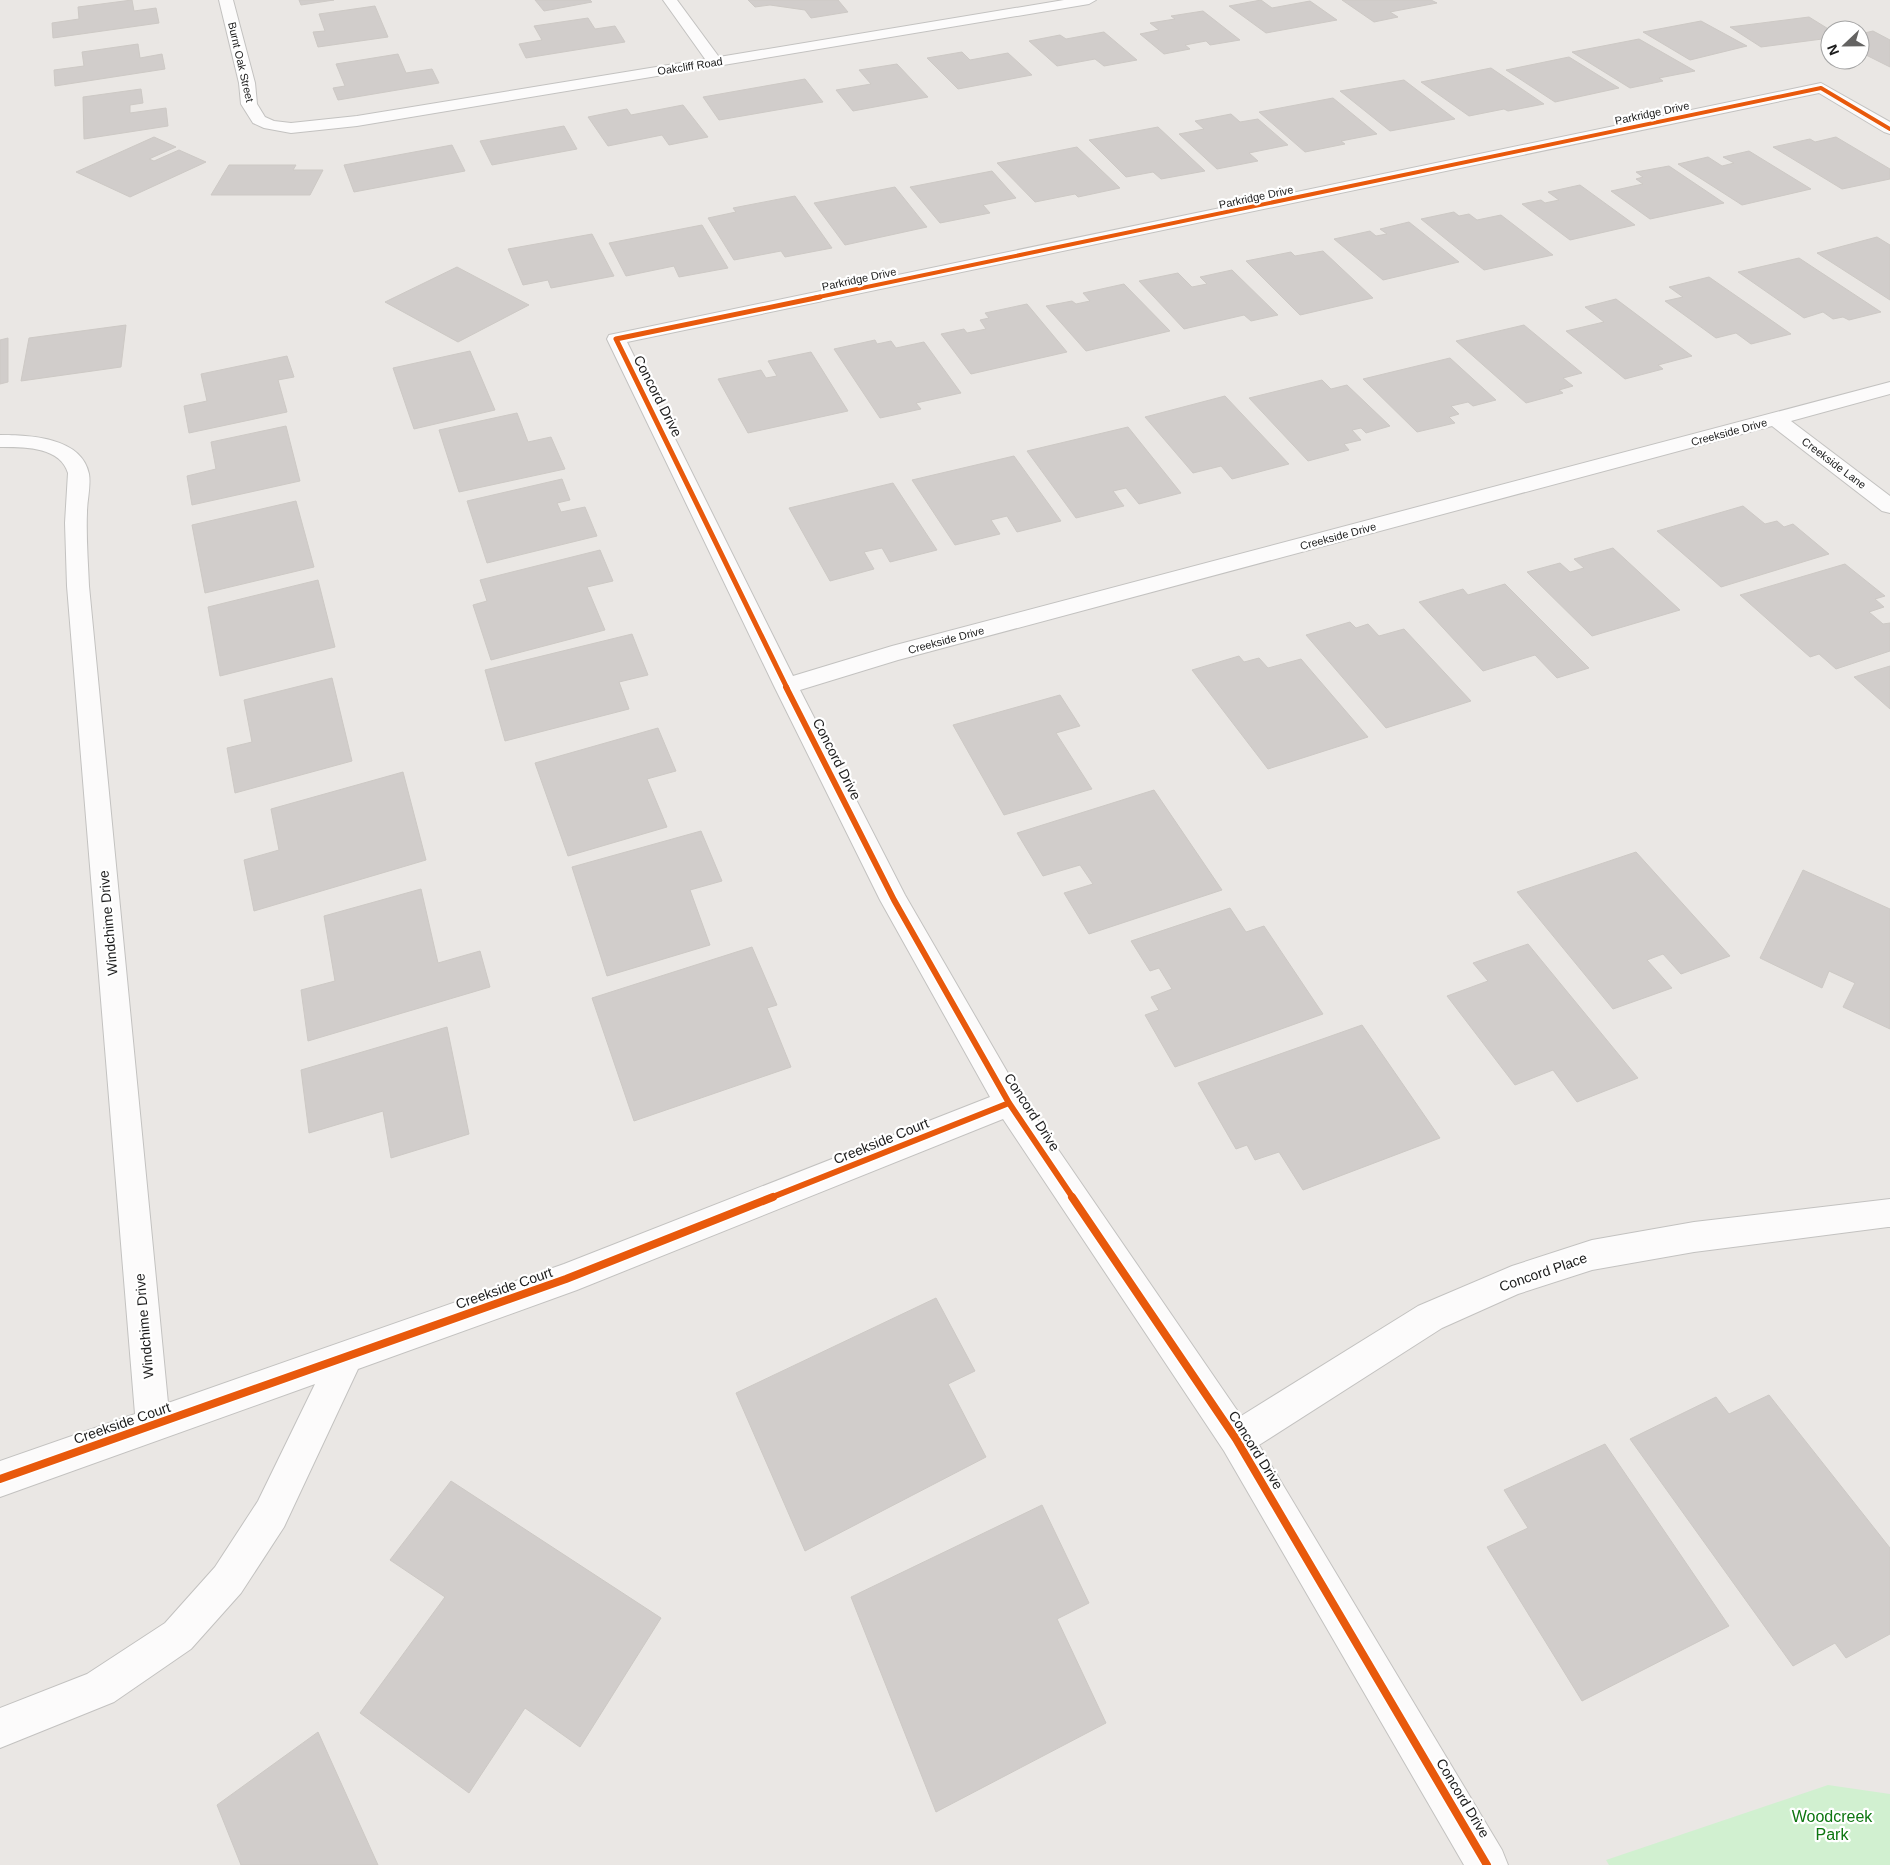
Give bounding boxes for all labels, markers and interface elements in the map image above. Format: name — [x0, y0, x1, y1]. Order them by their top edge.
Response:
north arrow — [1820, 20, 1870, 70]
street label: Burnt Oak Street — [226, 21, 256, 103]
text: N — [1824, 42, 1842, 58]
street label: Oakcliff Road — [657, 55, 723, 77]
street label: Parkridge Drive — [1614, 99, 1690, 127]
street label: Parkridge Drive — [1218, 183, 1294, 211]
street label: Parkridge Drive — [821, 265, 897, 293]
street label: Concord Drive — [631, 353, 686, 440]
street label: Creekside Drive — [1690, 416, 1768, 448]
street label: Creekside Lane — [1800, 435, 1868, 491]
street label: Creekside Drive — [1299, 520, 1377, 552]
street label: Creekside Drive — [907, 624, 985, 656]
street label: Concord Drive — [810, 716, 865, 803]
street label: Windchime Drive — [95, 869, 121, 976]
street label: Concord Drive — [1001, 1070, 1063, 1154]
street label: Creekside Court — [831, 1115, 931, 1167]
street label: Concord Place — [1497, 1249, 1589, 1295]
street label: Creekside Court — [454, 1264, 555, 1312]
street label: Windchime Drive — [131, 1272, 157, 1379]
street label: Creekside Court — [72, 1399, 173, 1447]
street label: Concord Drive — [1226, 1408, 1287, 1492]
street label: Concord Drive — [1433, 1756, 1493, 1841]
park label: Woodcreek Park — [1792, 1808, 1873, 1843]

